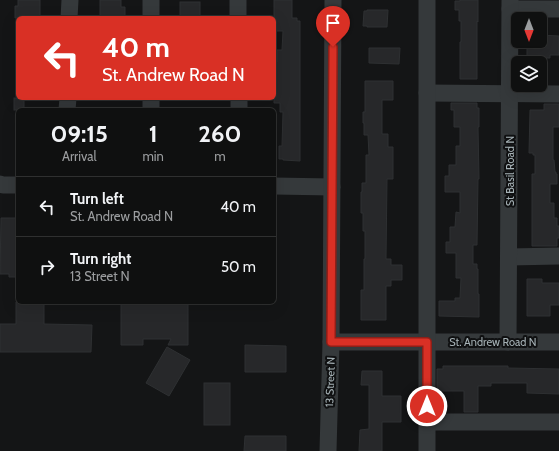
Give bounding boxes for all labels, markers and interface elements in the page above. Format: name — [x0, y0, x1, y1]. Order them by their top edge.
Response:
pin — [316, 6, 350, 47]
icon: arrive — [322, 12, 344, 34]
north arrow — [511, 12, 547, 48]
map controls — [511, 12, 547, 92]
text: 40 m — [102, 30, 170, 64]
icon: left — [36, 32, 88, 84]
button: layers — [511, 56, 547, 92]
text: St. Andrew Road N — [102, 64, 245, 86]
text: 09:15 — [50, 119, 108, 148]
text: 1 — [149, 119, 158, 148]
text: 260 — [198, 119, 242, 148]
street label: St Basil Road N — [503, 136, 517, 206]
text: Arrival — [62, 148, 97, 164]
text: min — [142, 148, 164, 164]
text: m — [214, 148, 226, 164]
text: Turn left — [70, 190, 124, 208]
icon: left — [36, 196, 58, 218]
text: 40 m — [220, 198, 256, 216]
text: St. Andrew Road N — [70, 208, 173, 224]
text: Turn right — [70, 250, 131, 268]
icon: right — [36, 256, 58, 278]
text: 50 m — [221, 258, 256, 276]
text: 13 Street N — [70, 268, 130, 284]
street label: St. Andrew Road N — [449, 335, 537, 349]
street label: 13 Street N — [322, 357, 338, 407]
position arrow — [406, 385, 448, 427]

